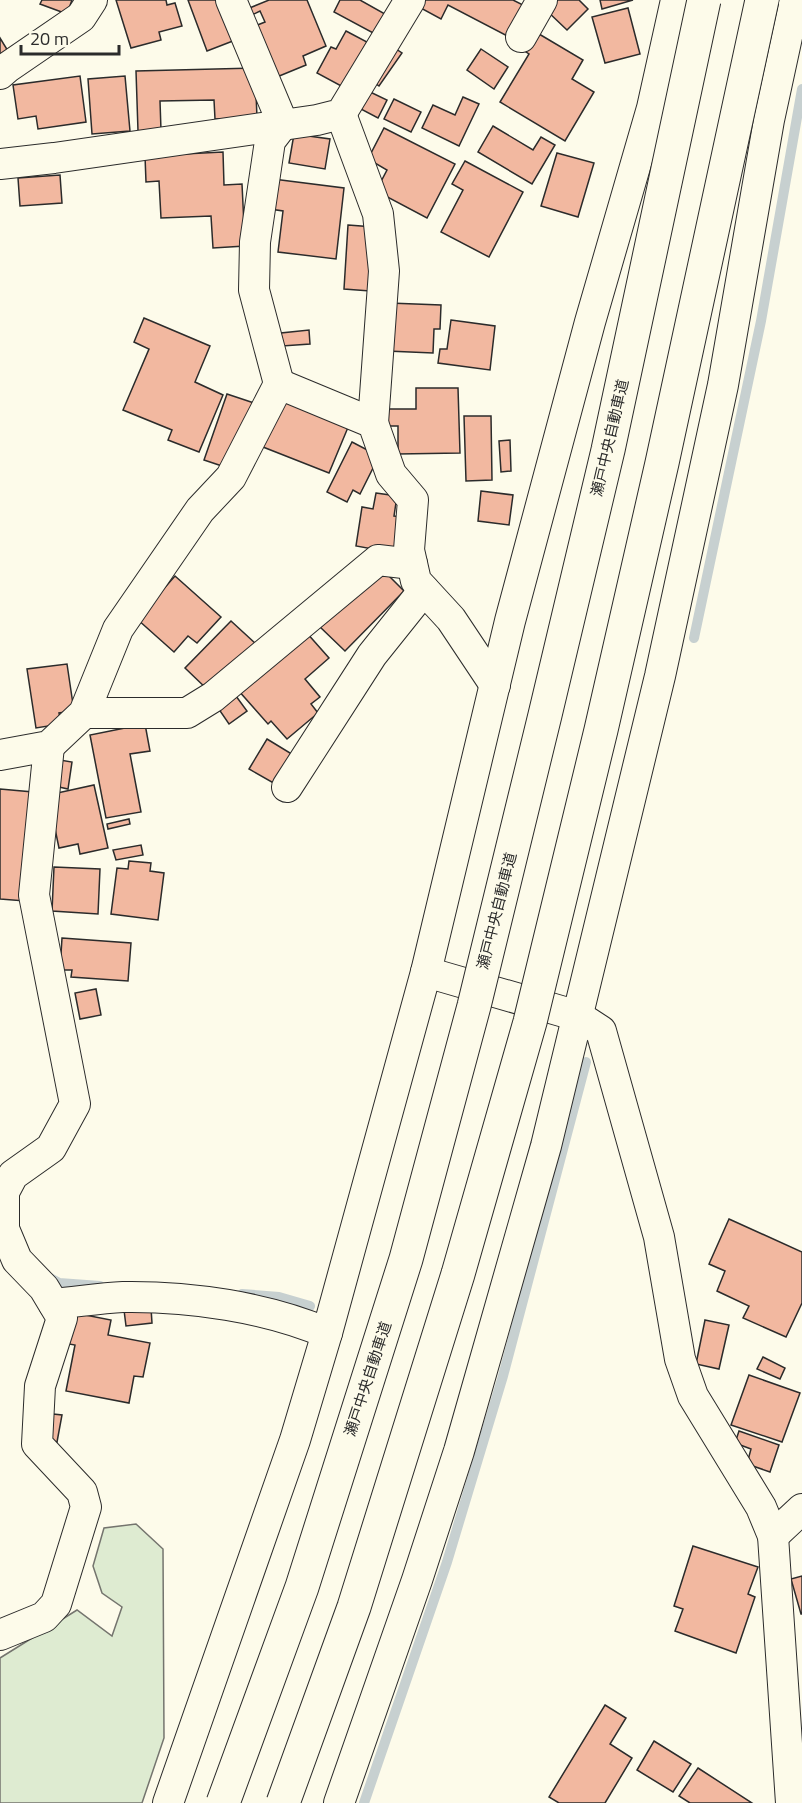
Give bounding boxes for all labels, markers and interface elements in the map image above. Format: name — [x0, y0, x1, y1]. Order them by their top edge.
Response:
scale bar — [21, 18, 118, 56]
text: 20 m — [30, 25, 69, 52]
street label: 瀬戸中央自動車道 — [585, 377, 634, 499]
street label: 瀬戸中央自動車道 — [471, 850, 522, 972]
street label: 瀬戸中央自動車道 — [338, 1318, 397, 1439]

